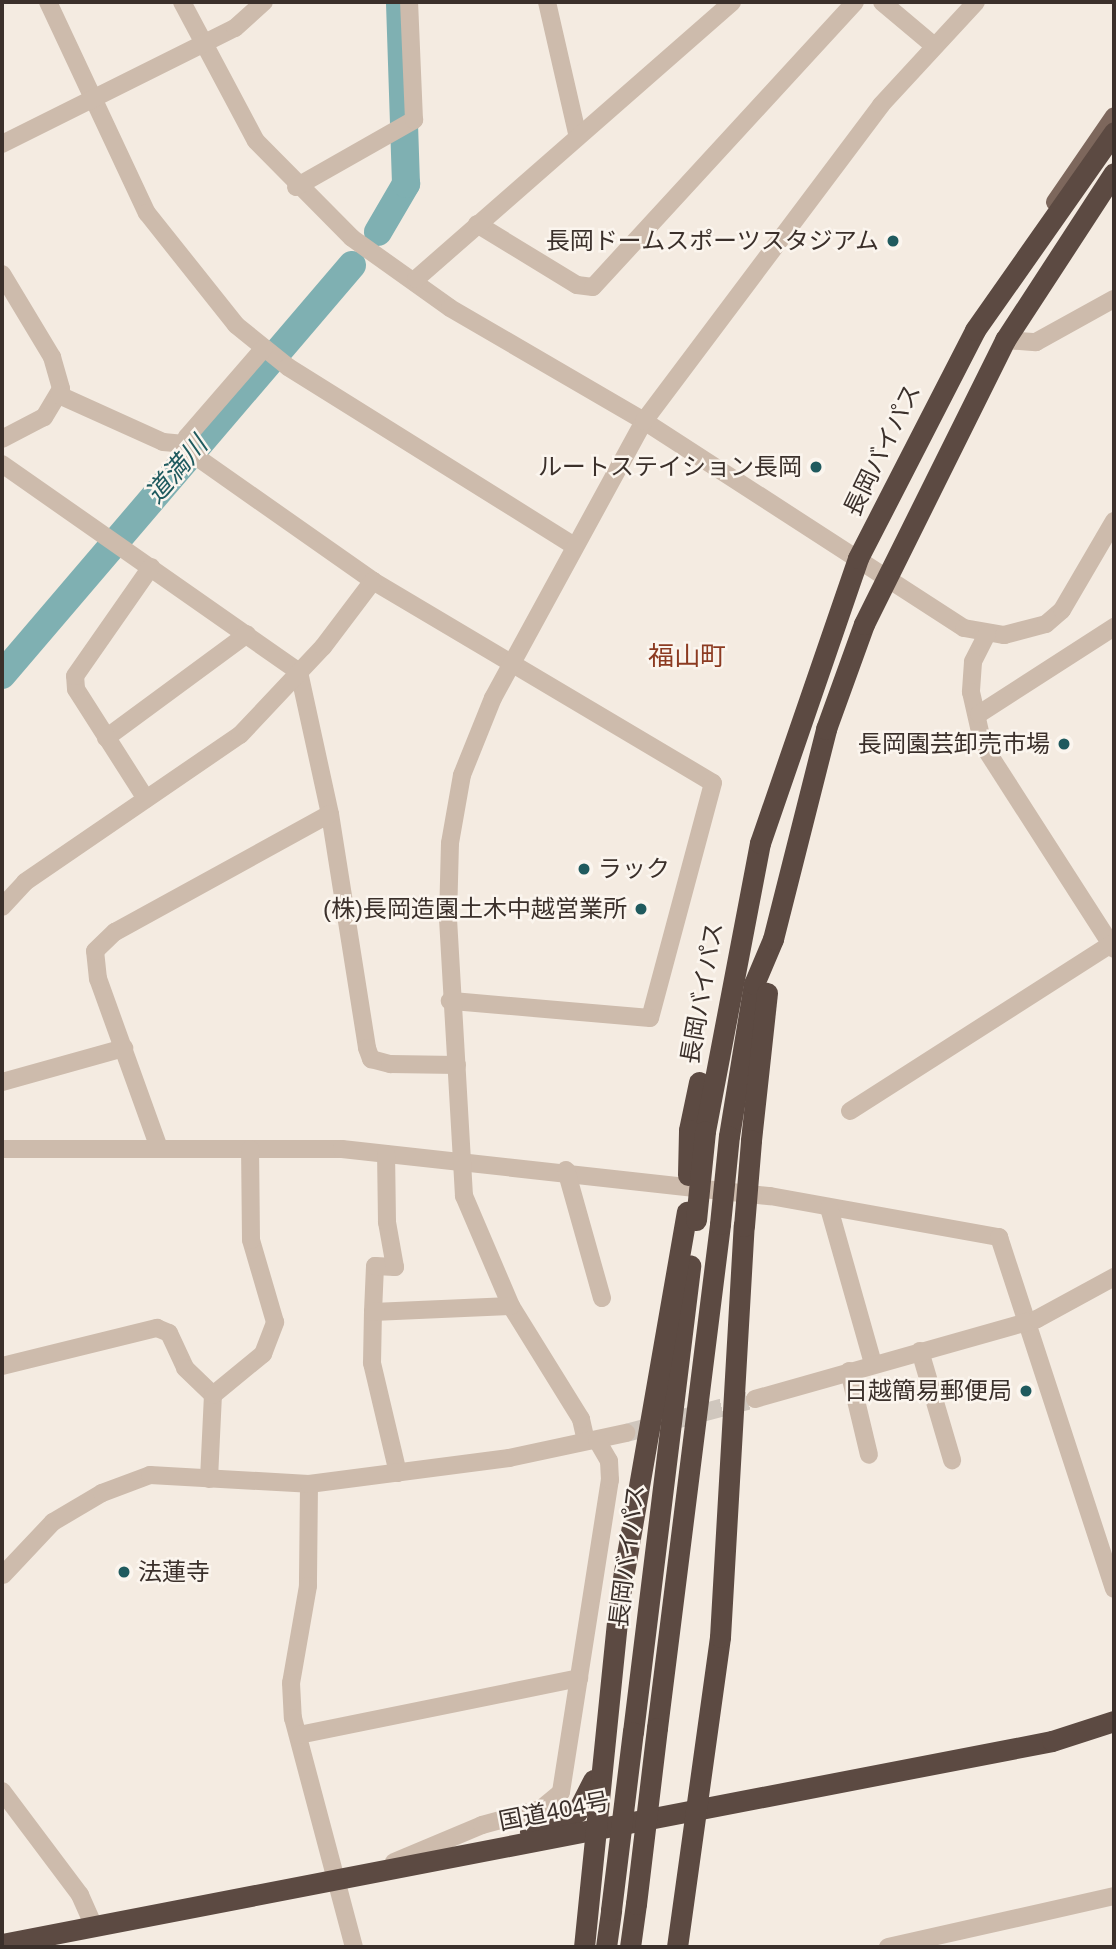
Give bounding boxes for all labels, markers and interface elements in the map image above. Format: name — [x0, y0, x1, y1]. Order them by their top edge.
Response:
place label: 長岡ドームスポーツスタジアム — [543, 227, 879, 255]
marker: 長岡ドームスポーツスタジアム — [885, 233, 901, 249]
street label: 長岡バイパス — [837, 379, 927, 521]
water label: 道満川 — [140, 430, 214, 510]
place label: ルートステイション長岡 — [538, 453, 802, 481]
marker: ルートステイション長岡 — [808, 459, 824, 475]
district label: 福山町 — [648, 641, 726, 673]
place label: 長岡園芸卸売市場 — [858, 730, 1050, 758]
marker: 長岡園芸卸売市場 — [1056, 736, 1072, 752]
place label: ラック — [598, 855, 670, 883]
marker: ラック — [576, 861, 592, 877]
place label: (株)長岡造園土木中越営業所 — [323, 895, 627, 923]
marker: (株)長岡造園土木中越営業所 — [633, 901, 649, 917]
street label: 長岡バイパス — [675, 920, 729, 1066]
place label: 日越簡易郵便局 — [844, 1377, 1012, 1405]
marker: 日越簡易郵便局 — [1018, 1383, 1034, 1399]
street label: 長岡バイパス — [604, 1483, 650, 1629]
place label: 法蓮寺 — [138, 1558, 210, 1586]
marker: 法蓮寺 — [116, 1564, 132, 1580]
street label: 国道404号 — [496, 1786, 612, 1836]

